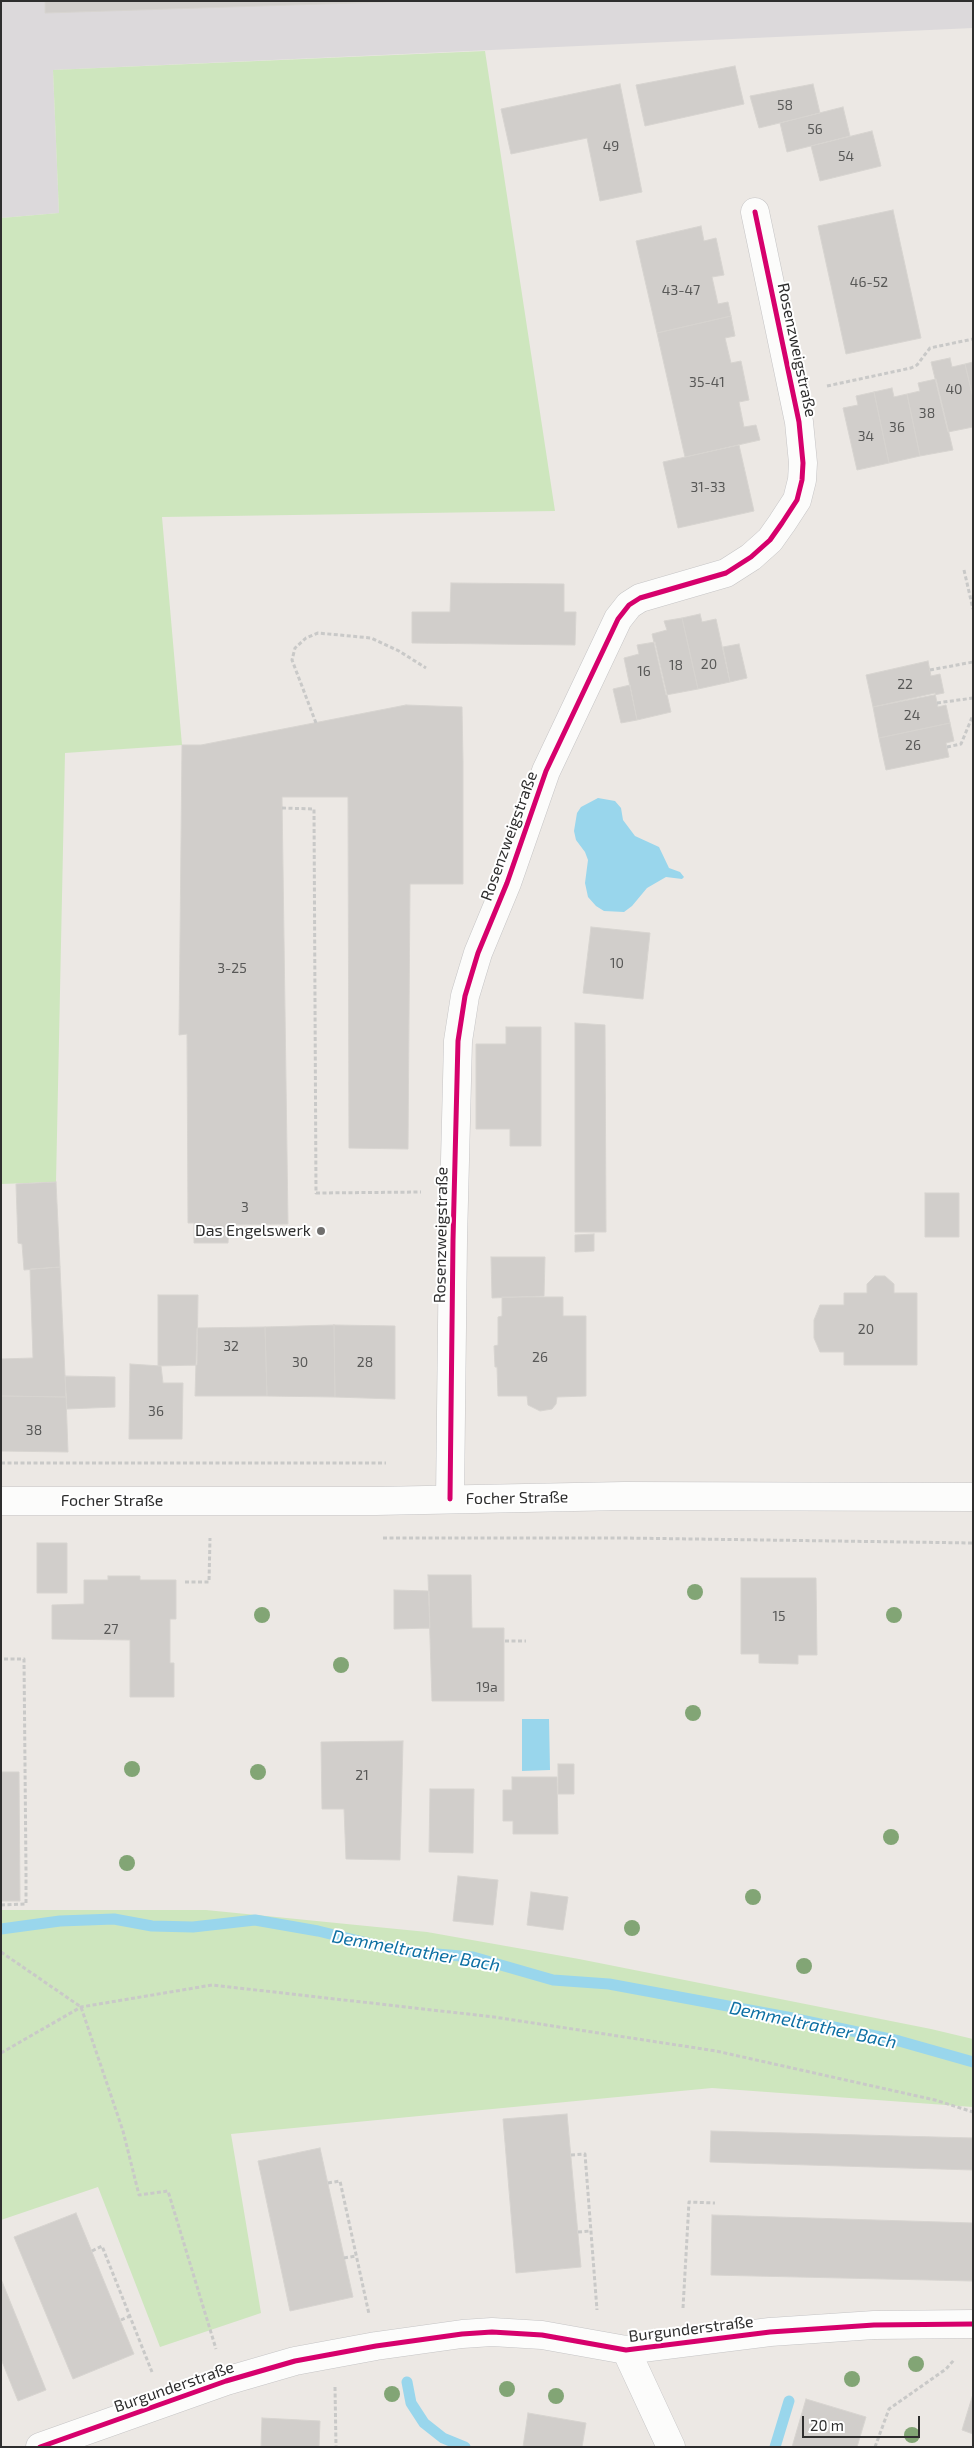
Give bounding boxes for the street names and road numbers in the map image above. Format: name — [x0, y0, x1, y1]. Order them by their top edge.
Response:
street label: Rosenzweigstraße — [773, 281, 821, 419]
street label: Rosenzweigstraße — [477, 769, 541, 903]
street label: Rosenzweigstraße — [430, 1167, 452, 1303]
street label: Focher Straße — [465, 1488, 569, 1508]
street label: Focher Straße — [61, 1491, 163, 1511]
street label: Burgunderstraße — [627, 2312, 755, 2346]
street label: Burgunderstraße — [111, 2357, 237, 2417]

